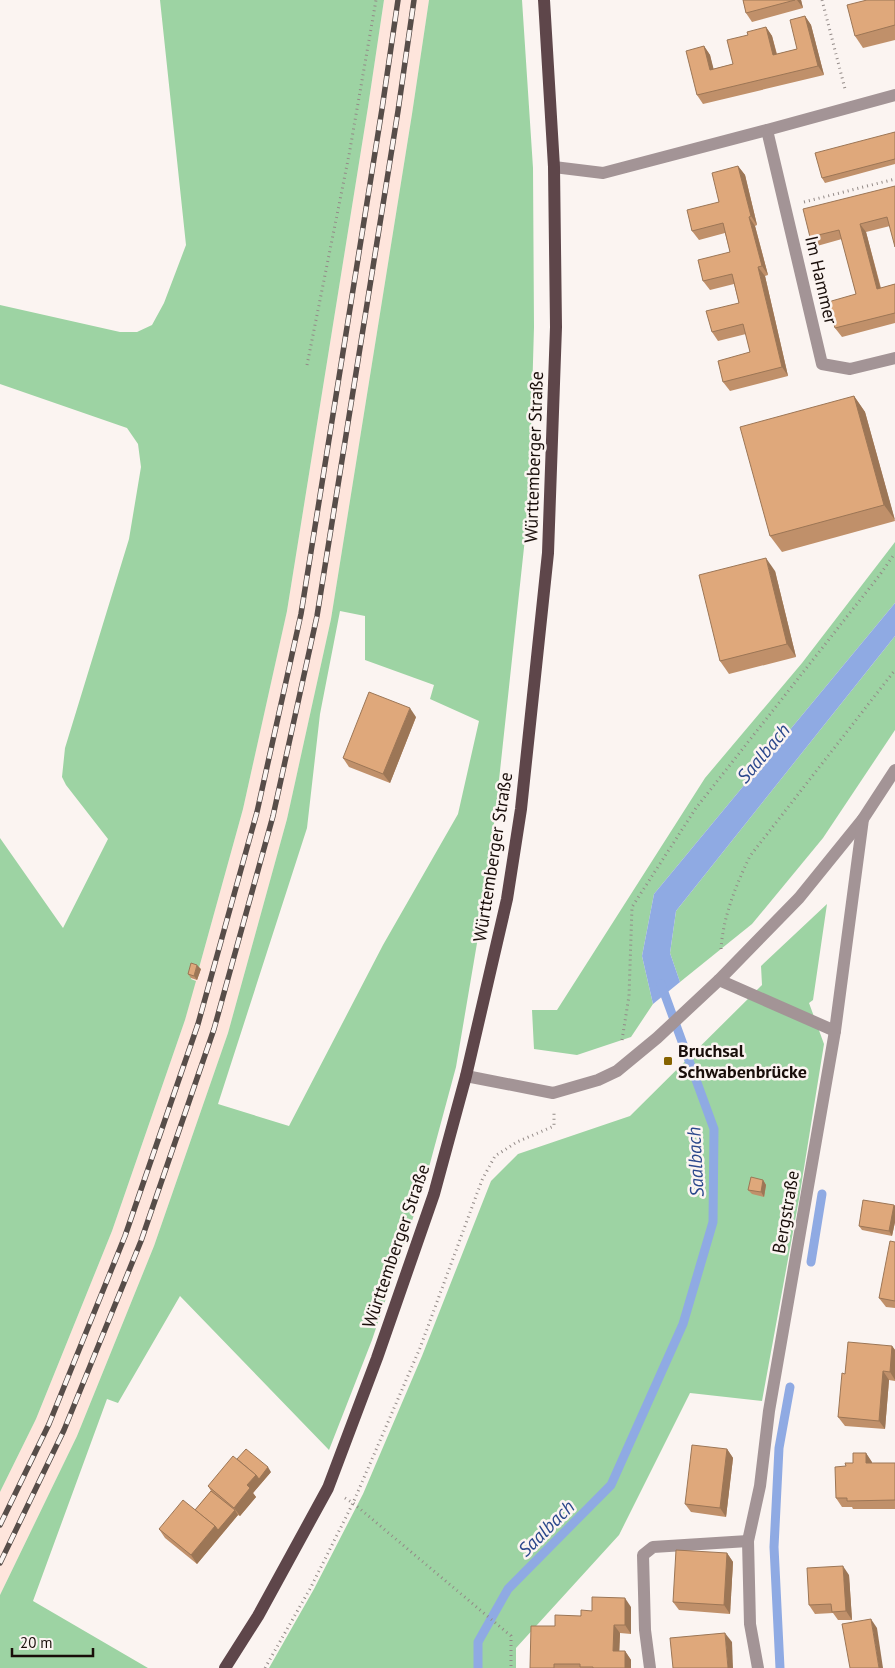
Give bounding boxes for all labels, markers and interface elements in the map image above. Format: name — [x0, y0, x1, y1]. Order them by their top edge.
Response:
street label: Im Hammer — [800, 233, 843, 326]
street label: Württemberger Straße — [519, 371, 548, 543]
water label: Saalbach — [731, 718, 795, 788]
street label: Württemberger Straße — [468, 770, 517, 944]
place label: Bruchsal Schwabenbrücke — [678, 1039, 807, 1083]
marker: Bruchsal Schwabenbrücke — [662, 1055, 674, 1067]
water label: Saalbach — [681, 1126, 709, 1198]
street label: Württemberger Straße — [357, 1161, 434, 1331]
street label: Bergstraße — [767, 1169, 804, 1255]
water label: Saalbach — [513, 1495, 579, 1561]
scale bar — [12, 1626, 94, 1658]
text: 20 m — [20, 1633, 53, 1652]

